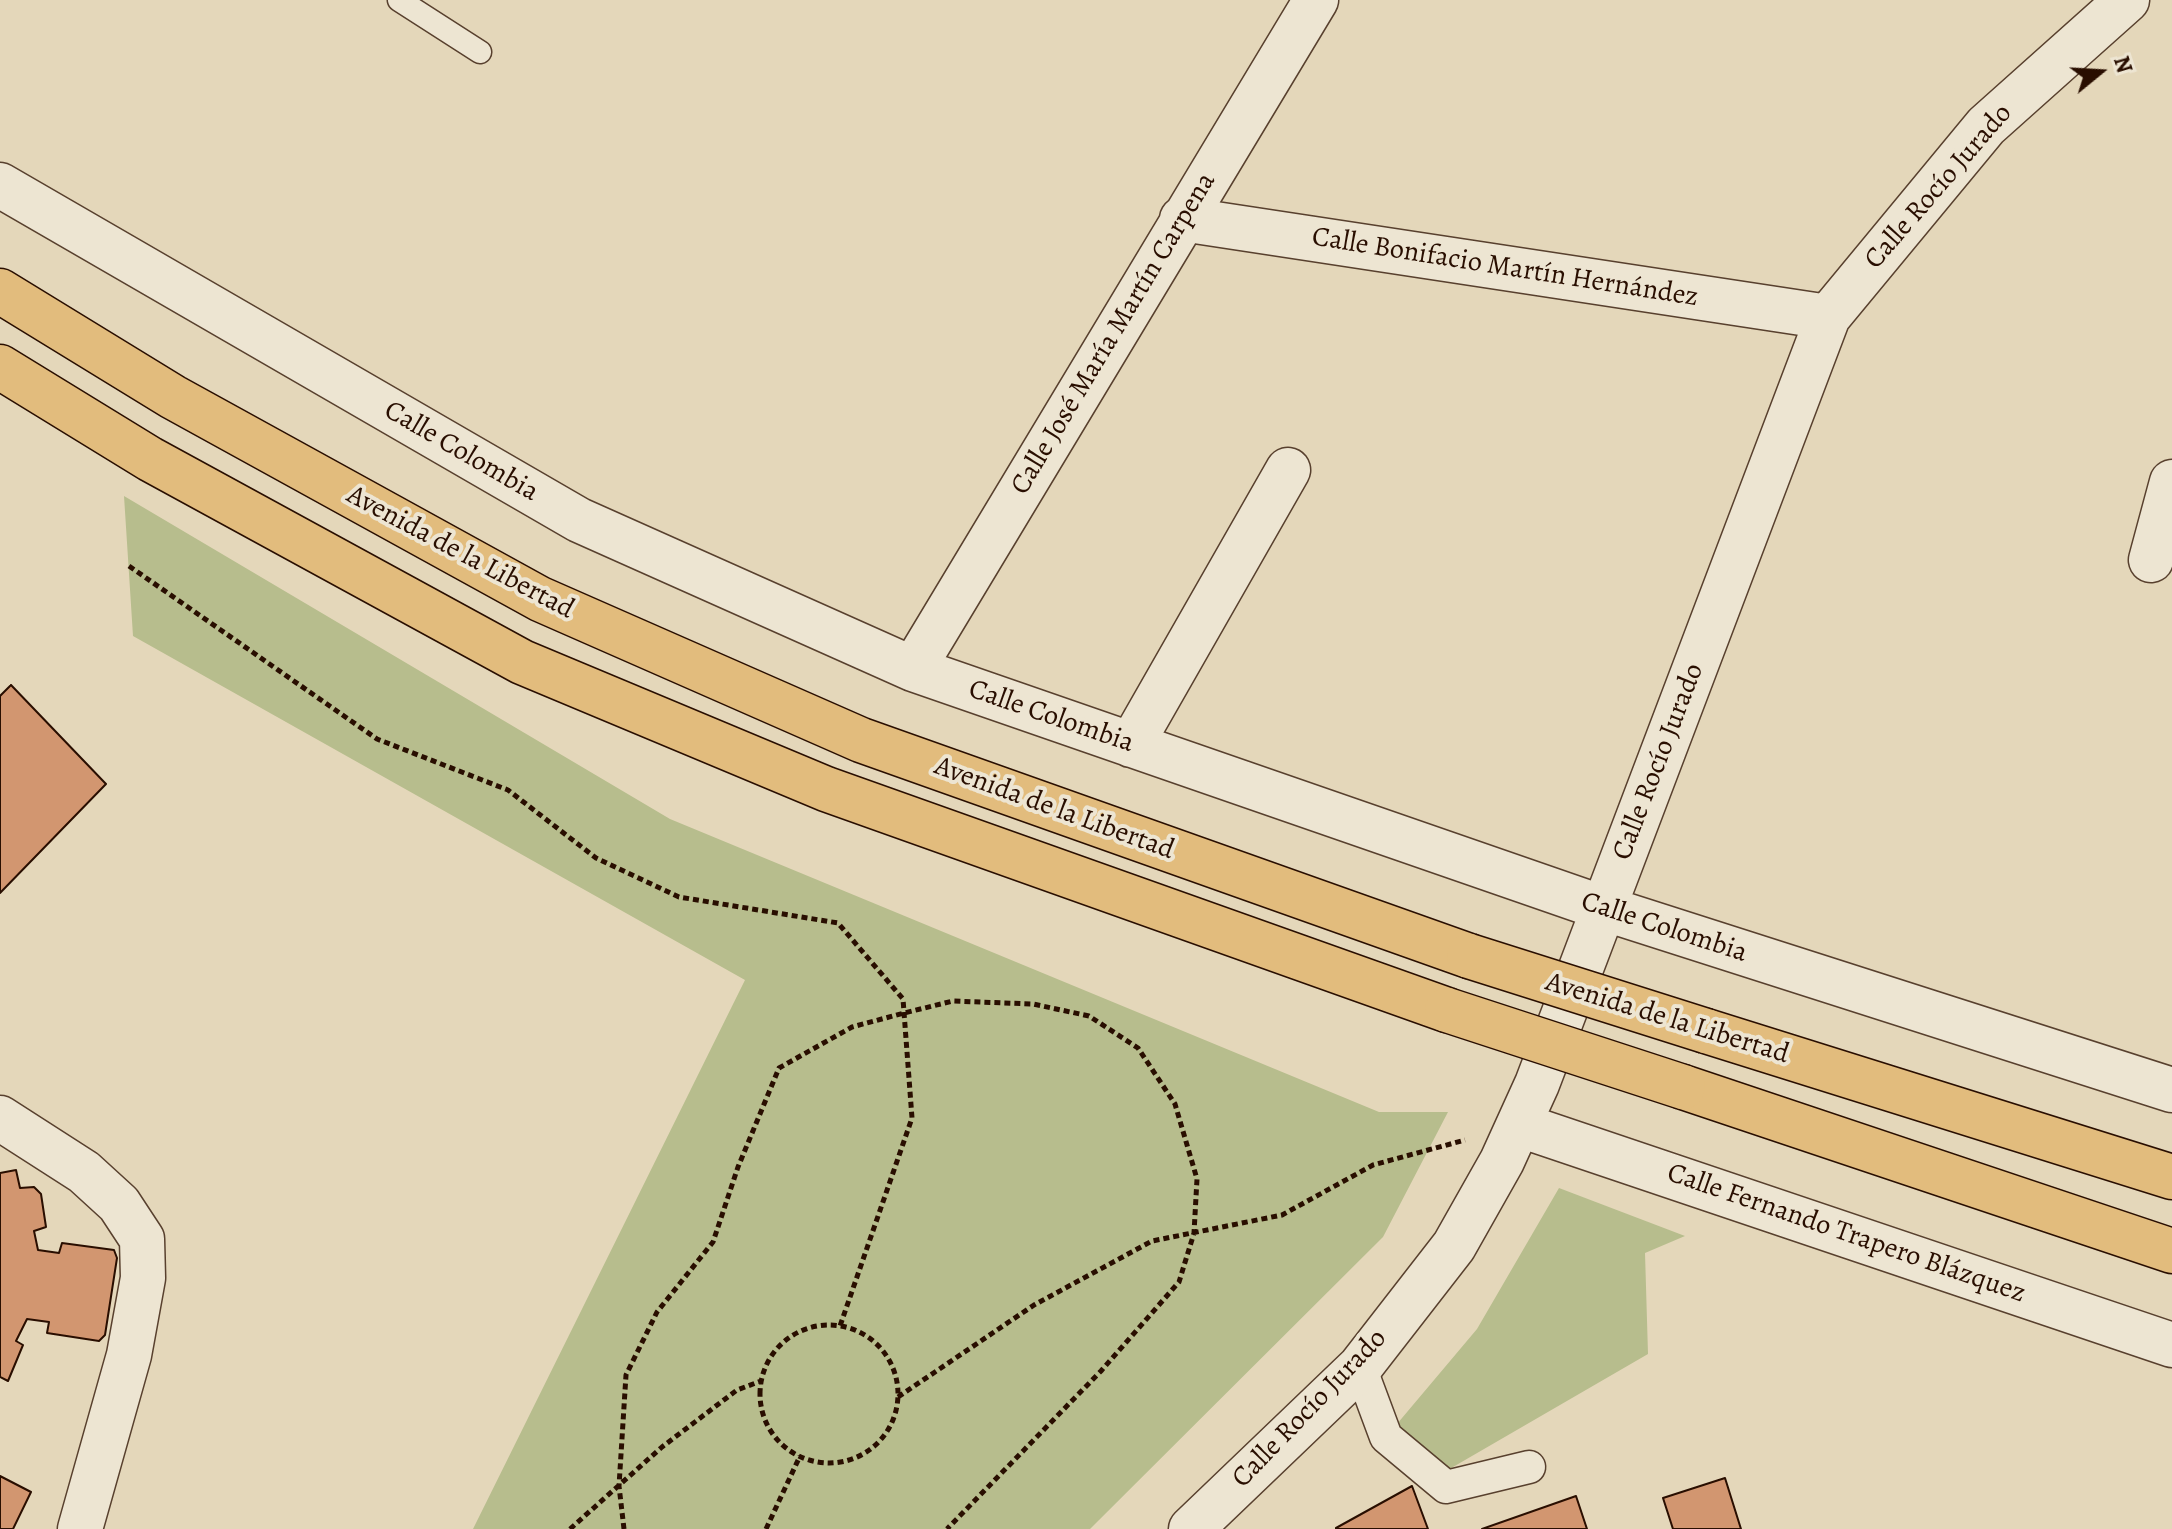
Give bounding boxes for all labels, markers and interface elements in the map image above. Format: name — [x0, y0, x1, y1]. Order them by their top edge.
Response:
north arrow — [2060, 32, 2140, 112]
text: N — [2106, 52, 2140, 77]
street label: Calle Rocío Jurado — [1858, 98, 2020, 276]
street label: Calle José María Martín Carpena — [1004, 167, 1224, 501]
street label: Calle Bonifacio Martín Hernández — [1310, 221, 1700, 315]
street label: Calle Colombia — [378, 394, 544, 510]
street label: Avenida de la Libertad — [341, 479, 579, 627]
street label: Calle Rocío Jurado — [1606, 659, 1712, 865]
street label: Calle Colombia — [964, 673, 1138, 761]
street label: Avenida de la Libertad — [930, 750, 1178, 868]
street label: Calle Colombia — [1577, 885, 1751, 971]
street label: Avenida de la Libertad — [1541, 966, 1793, 1072]
street label: Calle Fernando Trapero Blázquez — [1662, 1157, 2030, 1311]
street label: Calle Rocío Jurado — [1226, 1323, 1394, 1495]

